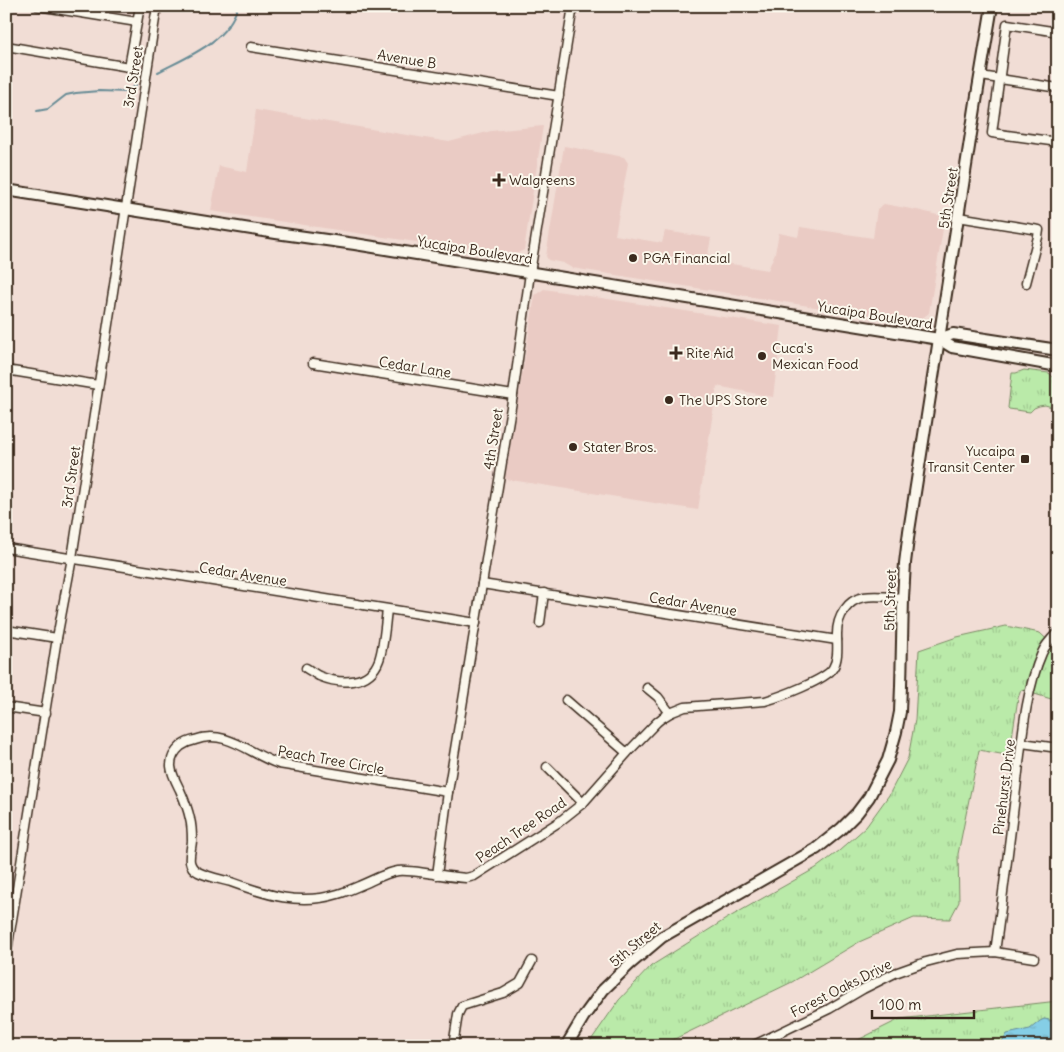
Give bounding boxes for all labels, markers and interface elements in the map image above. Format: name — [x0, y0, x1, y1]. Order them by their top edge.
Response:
street label: 3rd Street — [119, 44, 147, 109]
street label: Avenue B — [376, 45, 438, 73]
street label: 5th Street — [934, 166, 962, 230]
place label: Walgreens — [509, 171, 575, 189]
marker: Walgreens — [493, 174, 505, 186]
street label: Yucaipa Boulevard — [416, 232, 534, 268]
place label: PGA Financial — [643, 249, 731, 267]
marker: PGA Financial — [627, 252, 639, 264]
street label: Yucaipa Boulevard — [816, 297, 934, 333]
place label: Cuca's Mexican Food — [772, 339, 859, 373]
place label: Rite Aid — [686, 344, 734, 362]
marker: Rite Aid — [670, 347, 682, 359]
marker: Cuca's Mexican Food — [756, 350, 768, 362]
street label: Cedar Lane — [378, 352, 452, 382]
place label: The UPS Store — [679, 391, 767, 409]
marker: The UPS Store — [663, 394, 675, 406]
street label: 4th Street — [479, 407, 507, 471]
place label: Stater Bros. — [583, 438, 656, 456]
marker: Stater Bros. — [567, 441, 579, 453]
place label: Yucaipa Transit Center — [927, 442, 1015, 476]
street label: 3rd Street — [58, 445, 84, 509]
marker: Yucaipa Transit Center — [1019, 453, 1031, 465]
street label: Cedar Avenue — [198, 558, 288, 590]
street label: 5th Street — [880, 569, 900, 631]
street label: Cedar Avenue — [648, 588, 738, 620]
street label: Pinehurst Drive — [989, 738, 1019, 836]
street label: Peach Tree Circle — [276, 742, 386, 778]
street label: Peach Tree Road — [473, 793, 569, 867]
street label: 5th Street — [606, 917, 665, 971]
street label: Forest Oaks Drive — [787, 955, 895, 1021]
scale bar — [872, 987, 974, 1019]
text: 100 m — [879, 995, 921, 1014]

